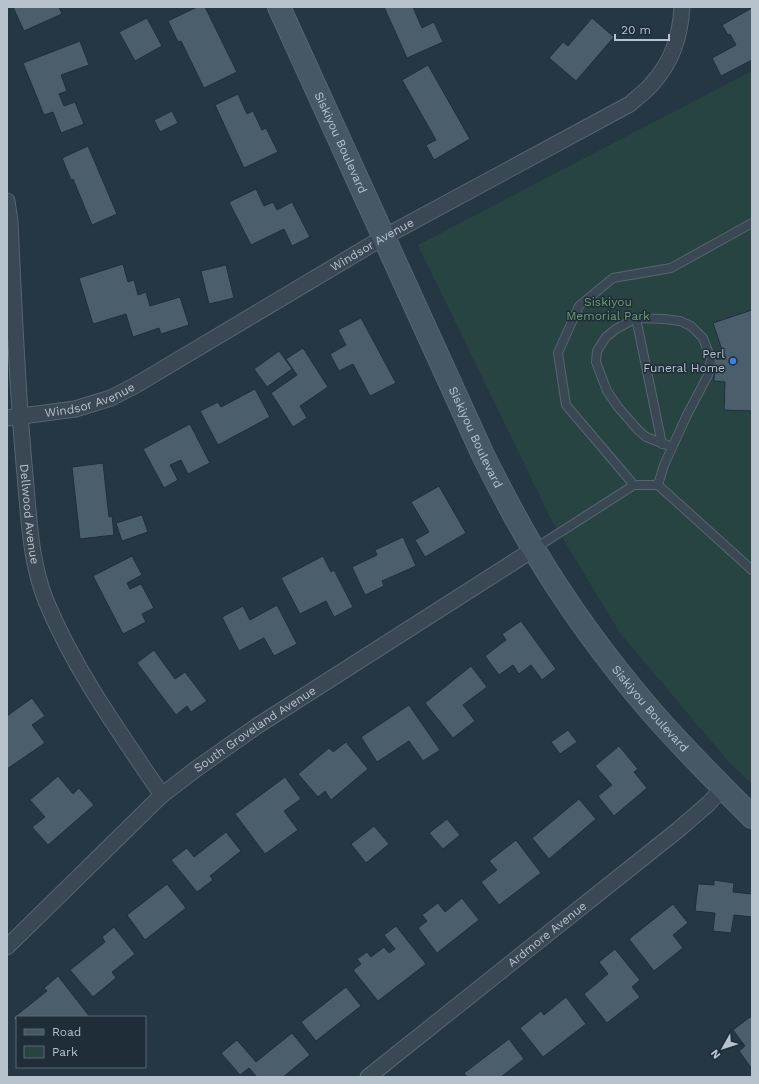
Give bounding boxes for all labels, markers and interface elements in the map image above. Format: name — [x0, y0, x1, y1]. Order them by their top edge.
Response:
scale bar — [615, 16, 669, 42]
text: 20 m — [621, 23, 651, 37]
street label: Siskiyou Boulevard — [312, 90, 370, 196]
street label: Windsor Avenue — [328, 215, 416, 274]
park label: Siskiyou Memorial Park — [566, 295, 650, 323]
place label: Perl Funeral Home — [643, 347, 725, 375]
marker: Perl Funeral Home — [728, 356, 738, 366]
street label: Windsor Avenue — [44, 380, 137, 420]
street label: Siskiyou Boulevard — [446, 384, 505, 490]
street label: Dellwood Avenue — [17, 463, 42, 565]
street label: Siskiyou Boulevard — [609, 662, 691, 755]
street label: South Groveland Avenue — [191, 683, 319, 775]
street label: Ardmore Avenue — [505, 899, 589, 970]
legend — [16, 1016, 146, 1068]
text: Road — [52, 1025, 81, 1039]
north arrow — [703, 1028, 743, 1068]
text: Park — [52, 1045, 78, 1059]
text: N — [708, 1047, 723, 1061]

